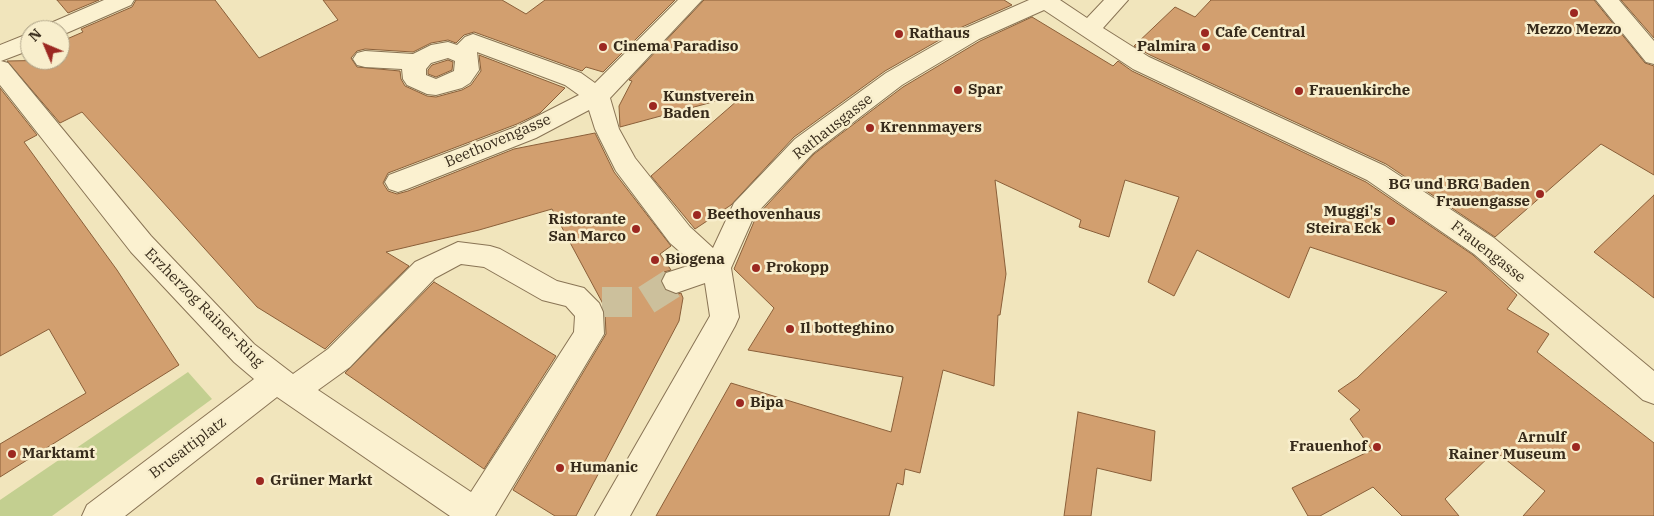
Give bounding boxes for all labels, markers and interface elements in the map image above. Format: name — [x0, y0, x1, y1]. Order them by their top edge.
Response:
marker: Mezzo Mezzo — [1568, 7, 1580, 19]
north arrow — [20, 20, 70, 70]
place label: Mezzo Mezzo — [1526, 21, 1622, 39]
place label: Cafe Central — [1215, 24, 1305, 42]
text: N — [25, 25, 45, 45]
place label: Rathaus — [909, 25, 970, 43]
marker: Cafe Central — [1199, 27, 1211, 39]
marker: Rathaus — [893, 28, 905, 40]
place label: Cinema Paradiso — [613, 38, 738, 56]
place label: Palmira — [1137, 38, 1196, 56]
marker: Cinema Paradiso — [597, 41, 609, 53]
marker: Palmira — [1200, 41, 1212, 53]
place label: Spar — [968, 81, 1003, 99]
place label: Frauenkirche — [1309, 82, 1410, 100]
marker: Spar — [952, 84, 964, 96]
marker: Frauenkirche — [1293, 85, 1305, 97]
place label: Kunstverein Baden — [663, 88, 755, 123]
street label: Rathausgasse — [790, 90, 876, 164]
marker: Kunstverein Baden — [647, 100, 659, 112]
street label: Beethovengasse — [442, 111, 554, 171]
place label: Krennmayers — [880, 119, 982, 137]
marker: Krennmayers — [864, 122, 876, 134]
place label: BG und BRG Baden Frauengasse — [1388, 176, 1530, 211]
marker: BG und BRG Baden Frauengasse — [1534, 188, 1546, 200]
place label: Muggi's Steira Eck — [1306, 203, 1381, 238]
place label: Beethovenhaus — [707, 206, 821, 224]
marker: Beethovenhaus — [691, 209, 703, 221]
place label: Ristorante San Marco — [548, 211, 626, 246]
marker: Muggi's Steira Eck — [1385, 215, 1397, 227]
street label: Frauengasse — [1447, 217, 1529, 287]
marker: Ristorante San Marco — [630, 223, 642, 235]
street label: Erzherzog Rainer-Ring — [141, 245, 267, 371]
place label: Biogena — [665, 251, 725, 269]
marker: Biogena — [649, 254, 661, 266]
place label: Prokopp — [766, 259, 829, 277]
marker: Prokopp — [750, 262, 762, 274]
place label: Il botteghino — [800, 320, 894, 338]
marker: Il botteghino — [784, 323, 796, 335]
place label: Bipa — [750, 394, 784, 412]
marker: Bipa — [734, 397, 746, 409]
street label: Brusattiplatz — [146, 413, 230, 483]
place label: Arnulf Rainer Museum — [1449, 429, 1566, 464]
place label: Frauenhof — [1289, 438, 1367, 456]
marker: Frauenhof — [1371, 441, 1383, 453]
marker: Arnulf Rainer Museum — [1570, 441, 1582, 453]
place label: Marktamt — [22, 445, 95, 463]
marker: Marktamt — [6, 448, 18, 460]
place label: Humanic — [570, 459, 638, 477]
marker: Humanic — [554, 462, 566, 474]
place label: Grüner Markt — [270, 472, 372, 490]
marker: Grüner Markt — [254, 475, 266, 487]

